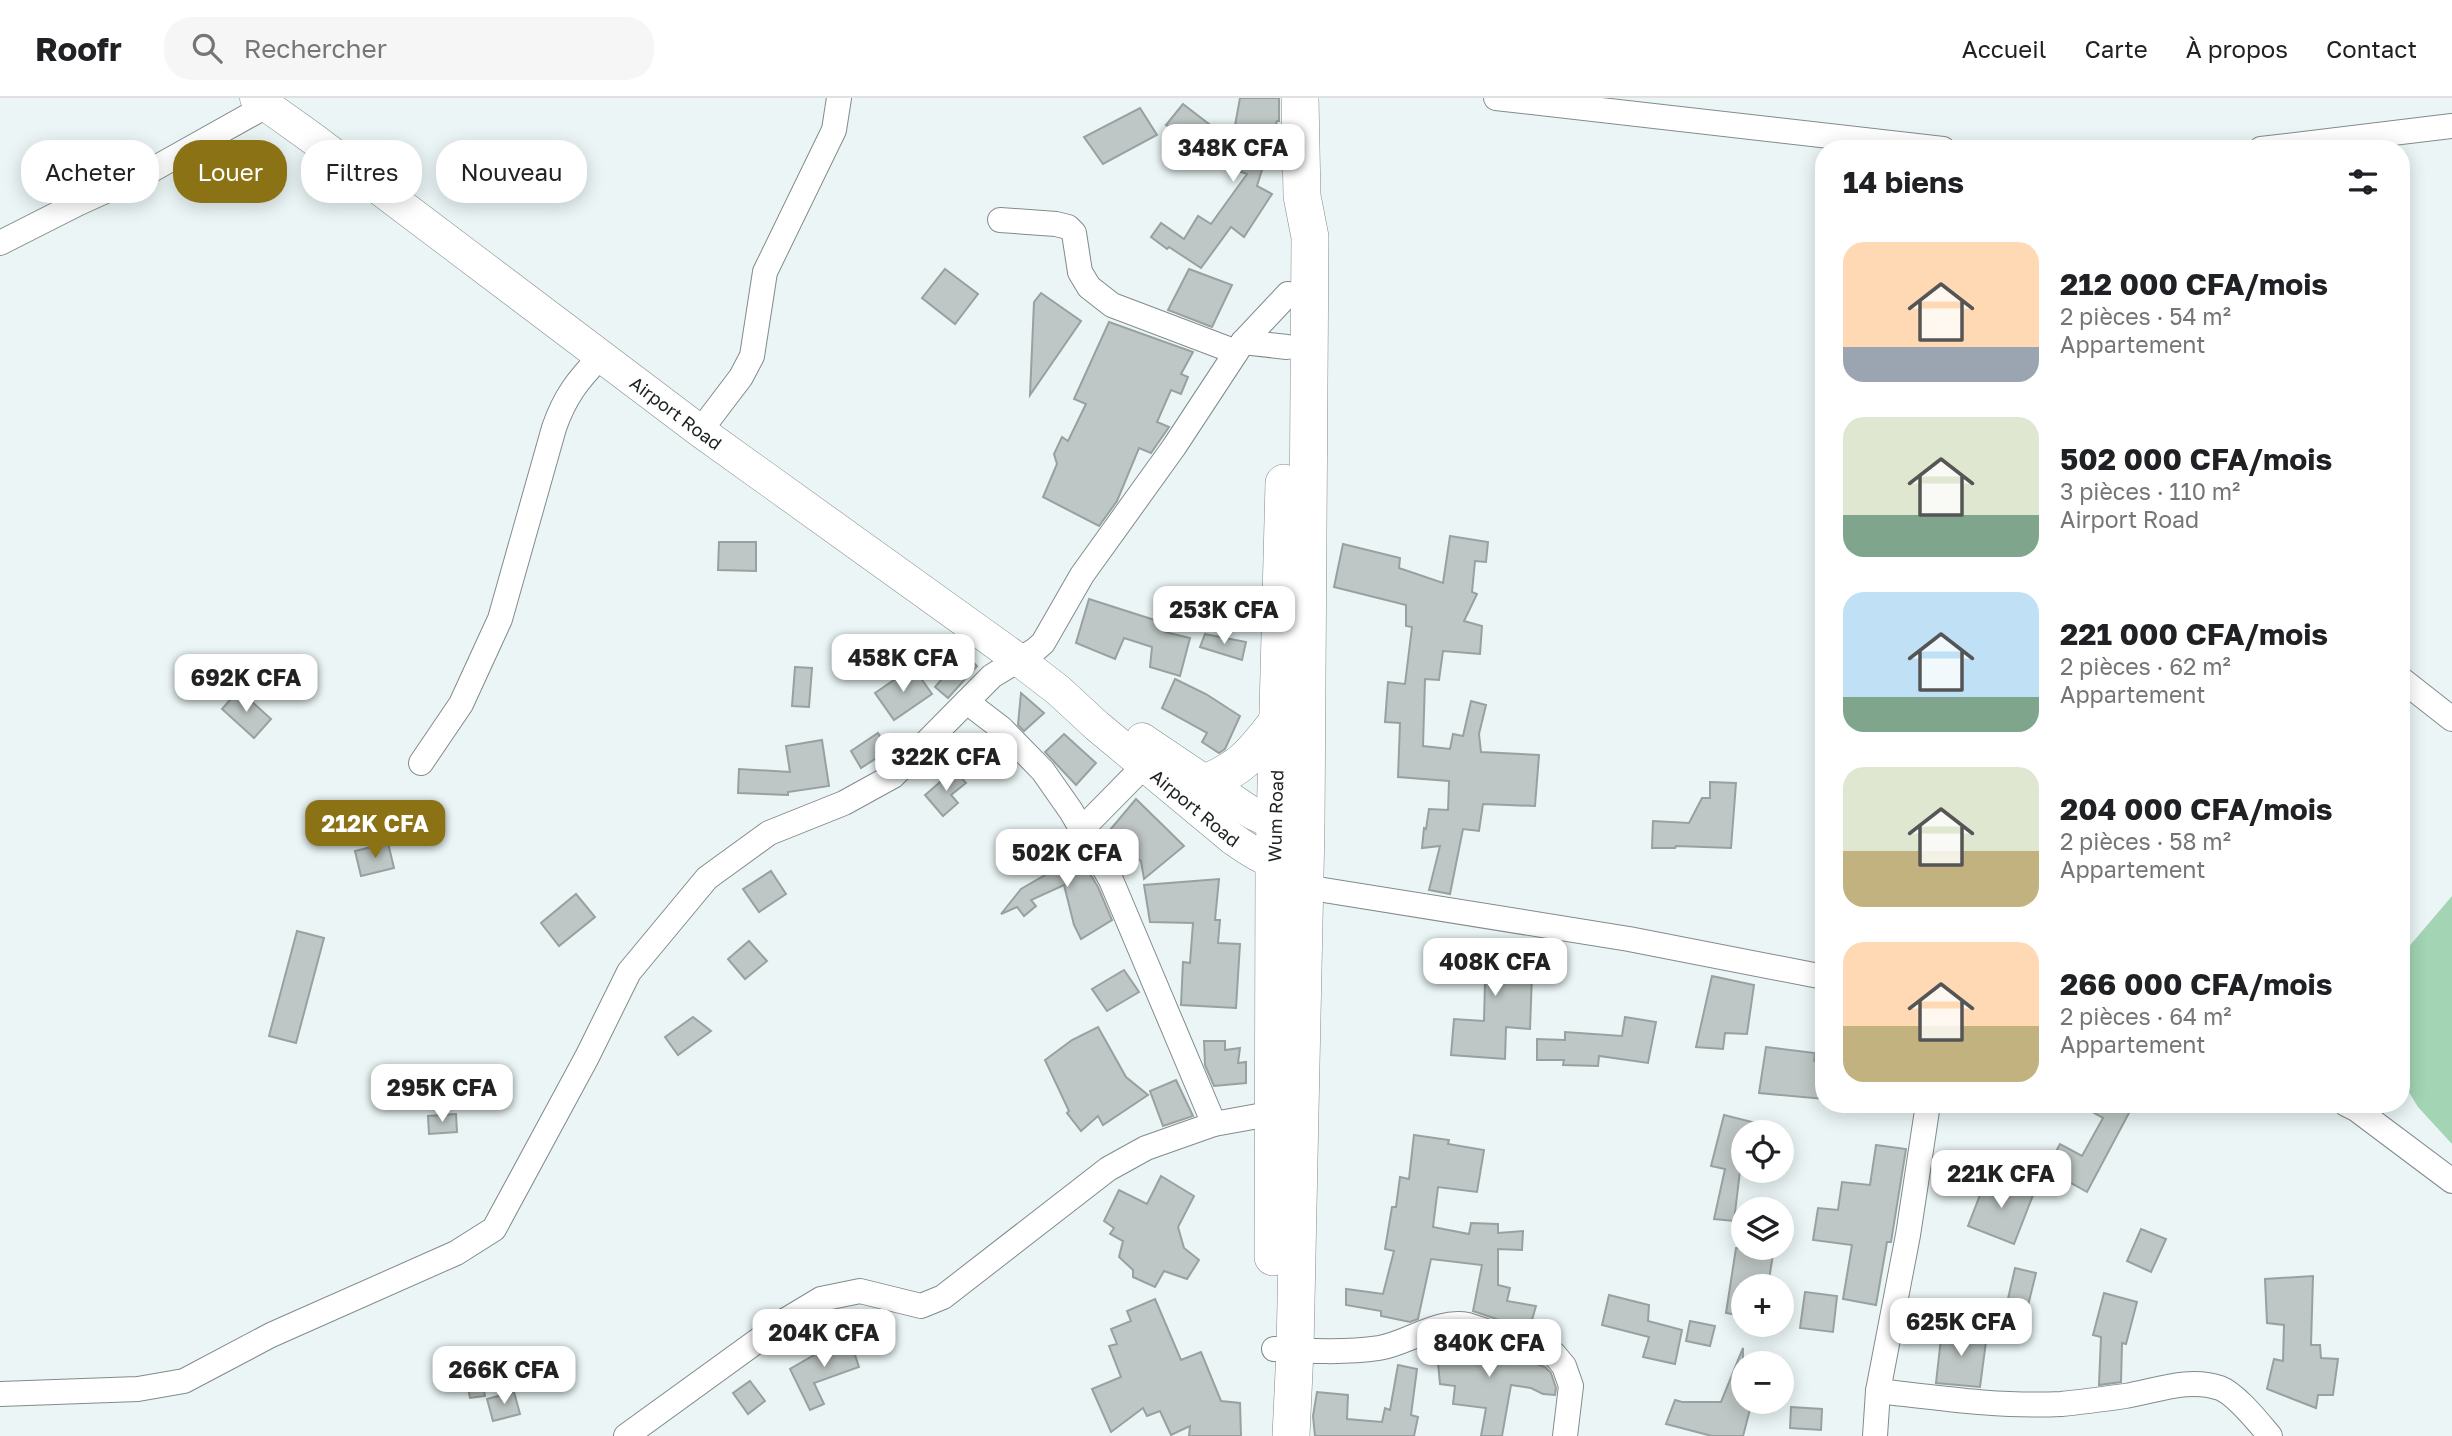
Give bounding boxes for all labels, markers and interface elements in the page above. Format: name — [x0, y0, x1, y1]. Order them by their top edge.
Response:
search box — [164, 17, 654, 80]
text: Roofr — [35, 29, 122, 68]
icon: search — [188, 29, 226, 67]
text: Rechercher — [244, 33, 387, 64]
text: Accueil — [1962, 34, 2046, 63]
text: Carte — [2084, 34, 2148, 63]
text: À propos — [2186, 34, 2288, 63]
text: Contact — [2326, 34, 2417, 63]
pin: 348K CFA — [1161, 125, 1305, 184]
text: 348K CFA — [1178, 133, 1288, 161]
chip: Acheter — [21, 140, 159, 203]
chip: Louer — [173, 140, 287, 203]
chip: Filtres — [301, 140, 422, 203]
chip: Nouveau — [436, 140, 587, 203]
icon: filters — [2344, 163, 2382, 201]
text: 14 biens — [1843, 164, 1964, 200]
text: 212 000 CFA/mois — [2060, 266, 2328, 302]
icon: home — [1899, 270, 1983, 354]
text: 2 pièces · 54 m² — [2060, 302, 2231, 330]
text: Appartement — [2060, 330, 2205, 358]
street label: Airport Road — [626, 371, 726, 454]
text: 502 000 CFA/mois — [2060, 441, 2332, 477]
icon: home — [1899, 445, 1983, 529]
text: 3 pièces · 110 m² — [2060, 477, 2240, 505]
text: Airport Road — [2060, 505, 2199, 533]
pin: 253K CFA — [1152, 587, 1296, 646]
text: 253K CFA — [1169, 595, 1279, 623]
text: 221 000 CFA/mois — [2060, 616, 2328, 652]
icon: home — [1899, 620, 1983, 704]
pin: 458K CFA — [831, 634, 975, 694]
text: 458K CFA — [848, 643, 958, 671]
text: 2 pièces · 62 m² — [2060, 652, 2231, 680]
pin: 692K CFA — [174, 654, 318, 714]
text: 692K CFA — [191, 663, 301, 691]
text: Appartement — [2060, 680, 2205, 708]
pin: 322K CFA — [874, 734, 1018, 793]
text: 322K CFA — [891, 742, 1001, 770]
street label: Airport Road — [1147, 765, 1244, 851]
street label: Wum Road — [1263, 770, 1287, 862]
text: 204 000 CFA/mois — [2060, 791, 2333, 827]
icon: home — [1899, 795, 1983, 879]
pin: 212K CFA — [303, 800, 447, 860]
text: 212K CFA — [321, 809, 429, 837]
text: 2 pièces · 58 m² — [2060, 827, 2231, 855]
pin: 502K CFA — [995, 830, 1139, 889]
text: 502K CFA — [1012, 838, 1122, 866]
text: Appartement — [2060, 855, 2205, 883]
pin: 408K CFA — [1423, 939, 1567, 998]
text: 408K CFA — [1439, 947, 1551, 975]
text: 266 000 CFA/mois — [2060, 966, 2333, 1002]
icon: home — [1899, 970, 1983, 1054]
text: 2 pièces · 64 m² — [2060, 1002, 2232, 1030]
text: Appartement — [2060, 1030, 2205, 1058]
pin: 295K CFA — [370, 1065, 514, 1124]
text: 295K CFA — [387, 1073, 497, 1101]
map controls — [1731, 1120, 1794, 1414]
button: locate — [1731, 1120, 1794, 1183]
pin: 221K CFA — [1929, 1150, 2073, 1210]
text: 221K CFA — [1947, 1159, 2055, 1187]
button: layers — [1731, 1197, 1794, 1260]
button: + — [1731, 1274, 1794, 1337]
pin: 625K CFA — [1889, 1298, 2033, 1358]
text: 625K CFA — [1906, 1307, 2016, 1335]
pin: 204K CFA — [752, 1310, 896, 1369]
text: 204K CFA — [769, 1318, 879, 1346]
pin: 840K CFA — [1417, 1320, 1561, 1379]
text: 840K CFA — [1433, 1328, 1545, 1356]
pin: 266K CFA — [432, 1346, 576, 1406]
button: − — [1731, 1351, 1794, 1414]
text: 266K CFA — [449, 1355, 559, 1383]

